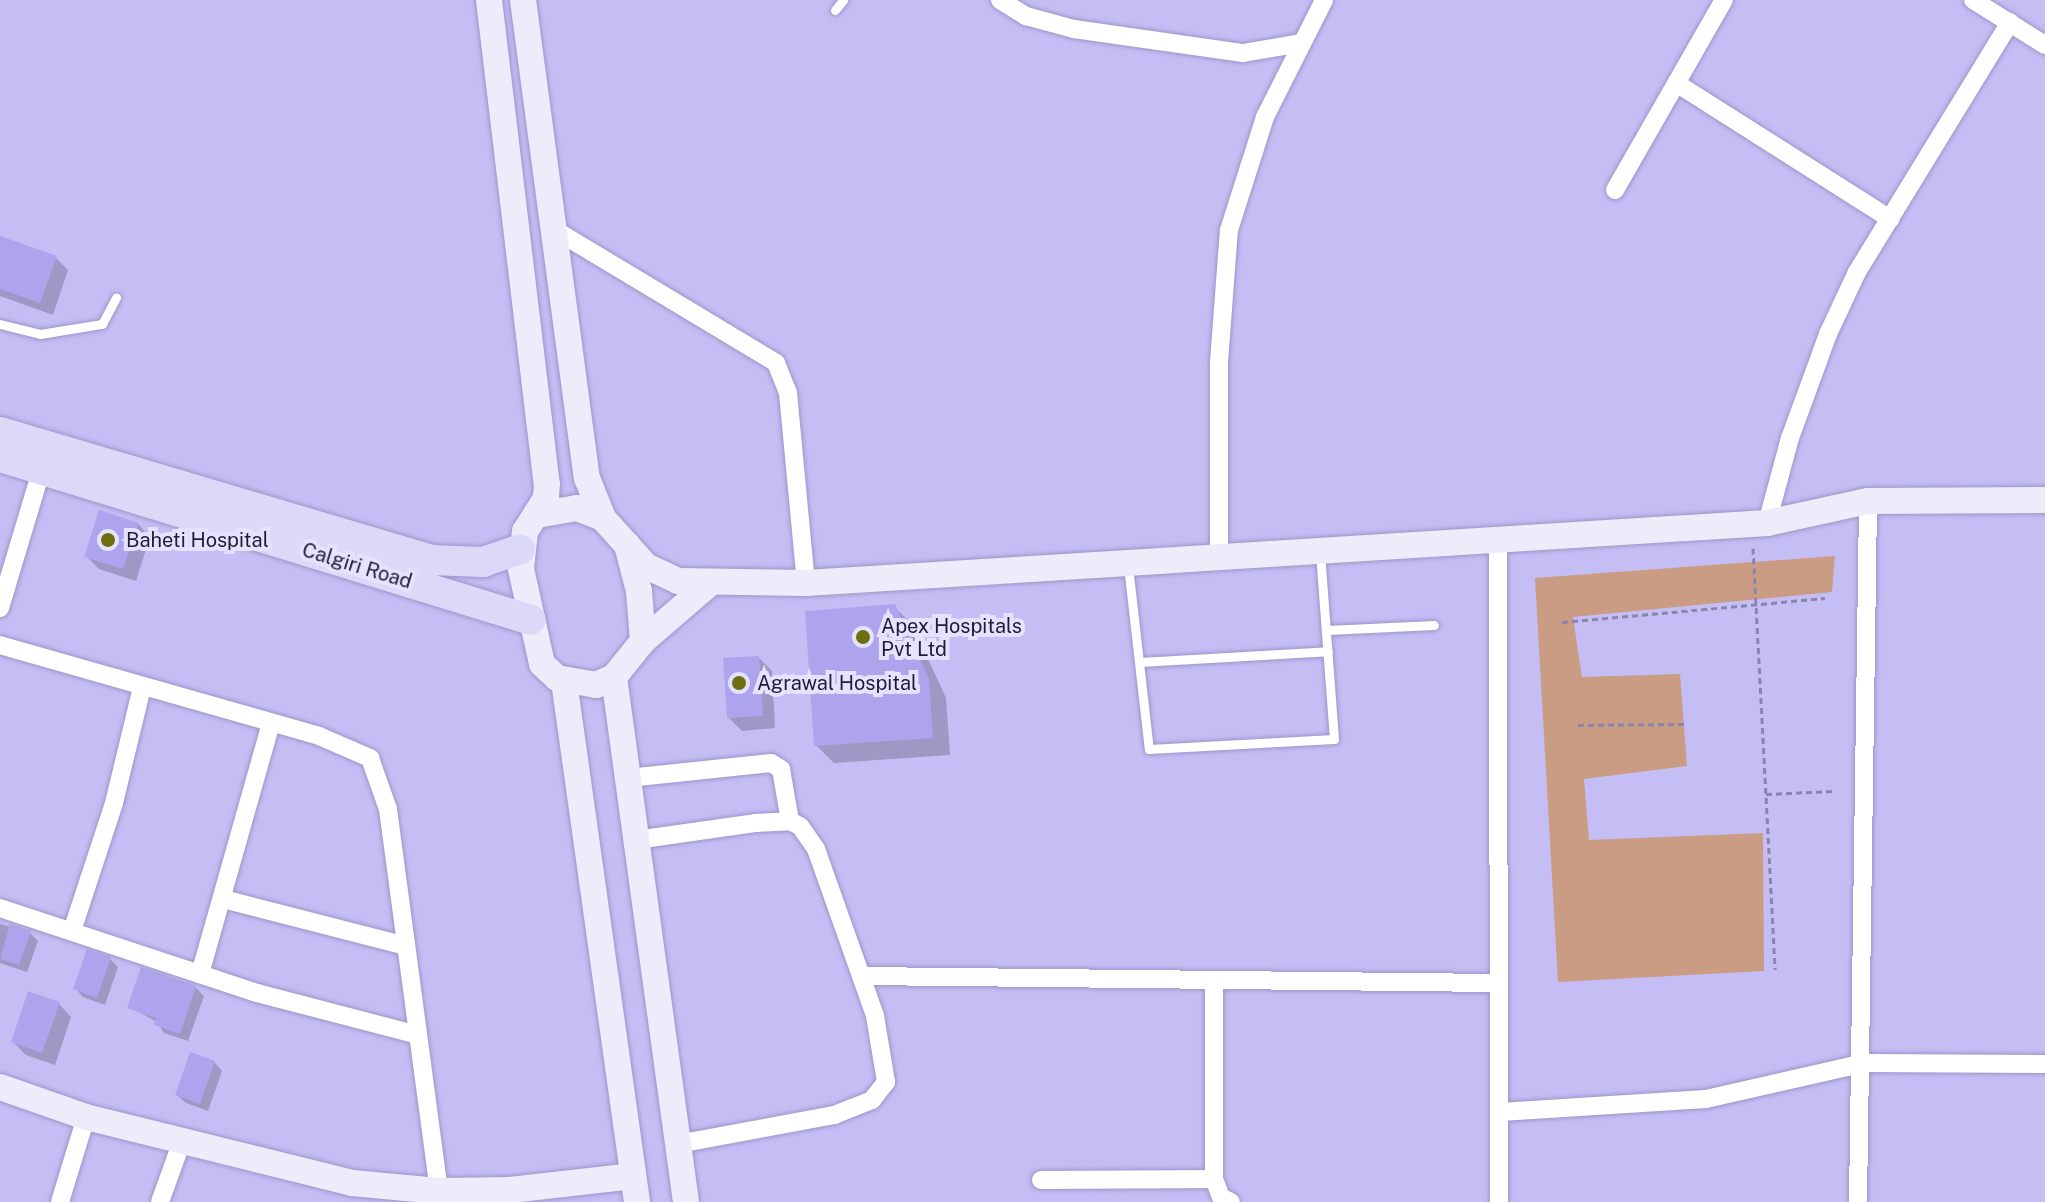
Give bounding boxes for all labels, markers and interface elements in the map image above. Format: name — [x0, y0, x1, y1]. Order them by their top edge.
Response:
place label: Baheti Hospital — [126, 528, 269, 552]
marker: Baheti Hospital — [97, 529, 119, 551]
street label: Calgiri Road — [299, 538, 415, 594]
place label: Apex Hospitals Pvt Ltd — [881, 614, 1022, 661]
marker: Apex Hospitals Pvt Ltd — [852, 626, 874, 648]
place label: Agrawal Hospital — [757, 671, 917, 695]
marker: Agrawal Hospital — [728, 672, 750, 694]

